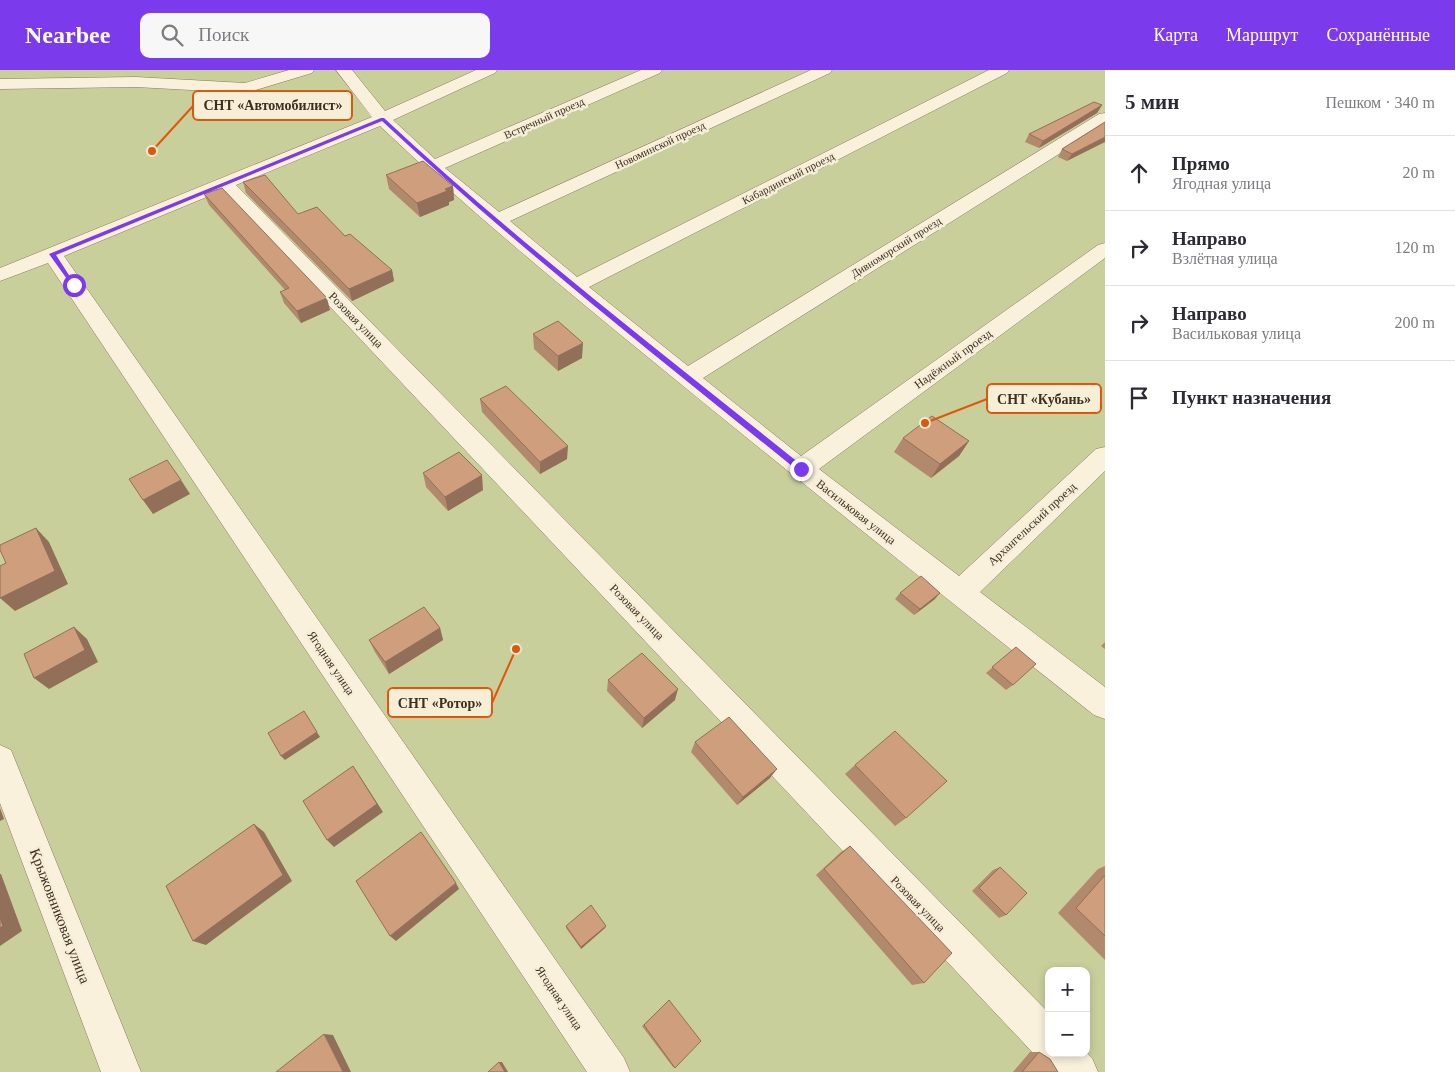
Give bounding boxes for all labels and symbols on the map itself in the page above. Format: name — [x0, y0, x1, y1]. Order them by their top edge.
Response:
callout: СНТ «Автомобилист» — [193, 91, 352, 120]
street label: Встречный проезд — [502, 95, 586, 141]
text: СНТ «Автомобилист» — [203, 98, 343, 113]
street label: Новоминской проезд — [613, 119, 707, 171]
street label: Кабардинский проезд — [740, 149, 836, 206]
street label: Дивноморский проезд — [849, 214, 944, 280]
route start — [63, 274, 86, 297]
street label: Розовая улица — [326, 289, 387, 351]
street label: Надёжный проезд — [912, 326, 994, 392]
callout: СНТ «Кубань» — [987, 384, 1101, 413]
text: СНТ «Кубань» — [997, 392, 1091, 407]
route end — [790, 458, 813, 481]
street label: Васильковая улица — [814, 477, 899, 548]
street label: Архангельский проезд — [985, 480, 1079, 568]
street label: Розовая улица — [607, 581, 668, 643]
street label: Ягодная улица — [304, 628, 358, 698]
callout: СНТ «Ротор» — [388, 688, 492, 717]
text: СНТ «Ротор» — [398, 696, 482, 711]
street label: Крыжовниковая улица — [27, 846, 93, 986]
street label: Розовая улица — [888, 873, 949, 935]
street label: Ягодная улица — [532, 963, 586, 1033]

